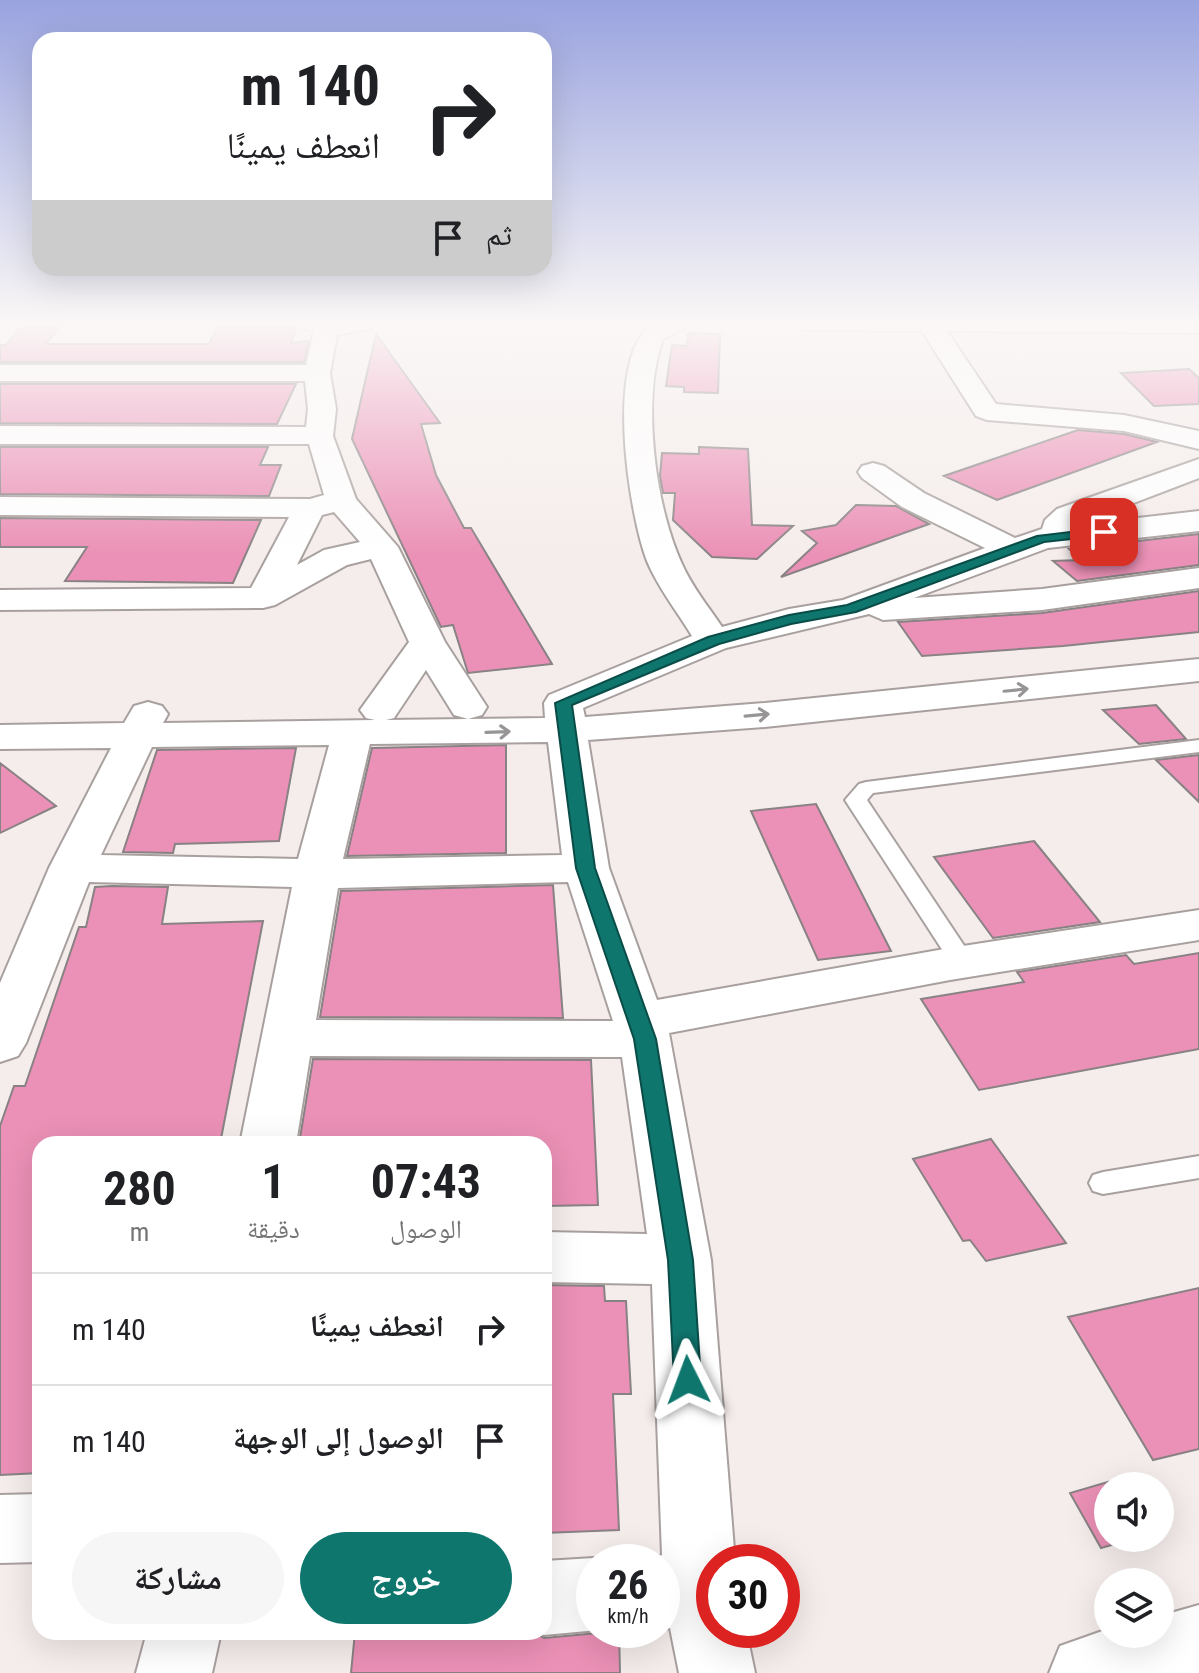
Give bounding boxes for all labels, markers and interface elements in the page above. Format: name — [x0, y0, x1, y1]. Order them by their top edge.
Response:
text: 140 m — [241, 53, 380, 119]
icon: right — [408, 64, 512, 168]
text: انعطف يمينًا — [227, 125, 380, 167]
icon: arrive — [426, 216, 470, 260]
text: ثم — [486, 217, 512, 252]
pin — [1070, 498, 1138, 566]
icon: arrive — [1082, 510, 1126, 554]
one-way arrow — [1002, 682, 1029, 697]
one-way arrow — [743, 707, 770, 722]
one-way arrow — [484, 725, 511, 740]
text: 1 — [261, 1153, 285, 1210]
text: 07:43 — [371, 1153, 481, 1210]
text: 280 — [103, 1160, 176, 1217]
text: دقيقة — [247, 1214, 300, 1244]
text: الوصول — [390, 1214, 462, 1244]
text: m — [130, 1217, 149, 1247]
icon: right — [468, 1307, 512, 1351]
text: انعطف يمينًا — [310, 1308, 444, 1343]
text: 140 m — [72, 1312, 146, 1347]
position arrow — [646, 1338, 730, 1422]
icon: arrive — [468, 1419, 512, 1463]
text: الوصول إلى الوجهة — [233, 1420, 444, 1455]
text: 140 m — [72, 1424, 146, 1459]
map controls — [1094, 1472, 1174, 1648]
button: sound — [1094, 1472, 1174, 1552]
button: مشاركة — [72, 1532, 284, 1624]
button: خروج — [300, 1532, 512, 1624]
speed limit sign: 30 — [696, 1544, 800, 1648]
text: 26 — [608, 1562, 648, 1609]
button: layers — [1094, 1568, 1174, 1648]
text: km/h — [607, 1604, 649, 1628]

